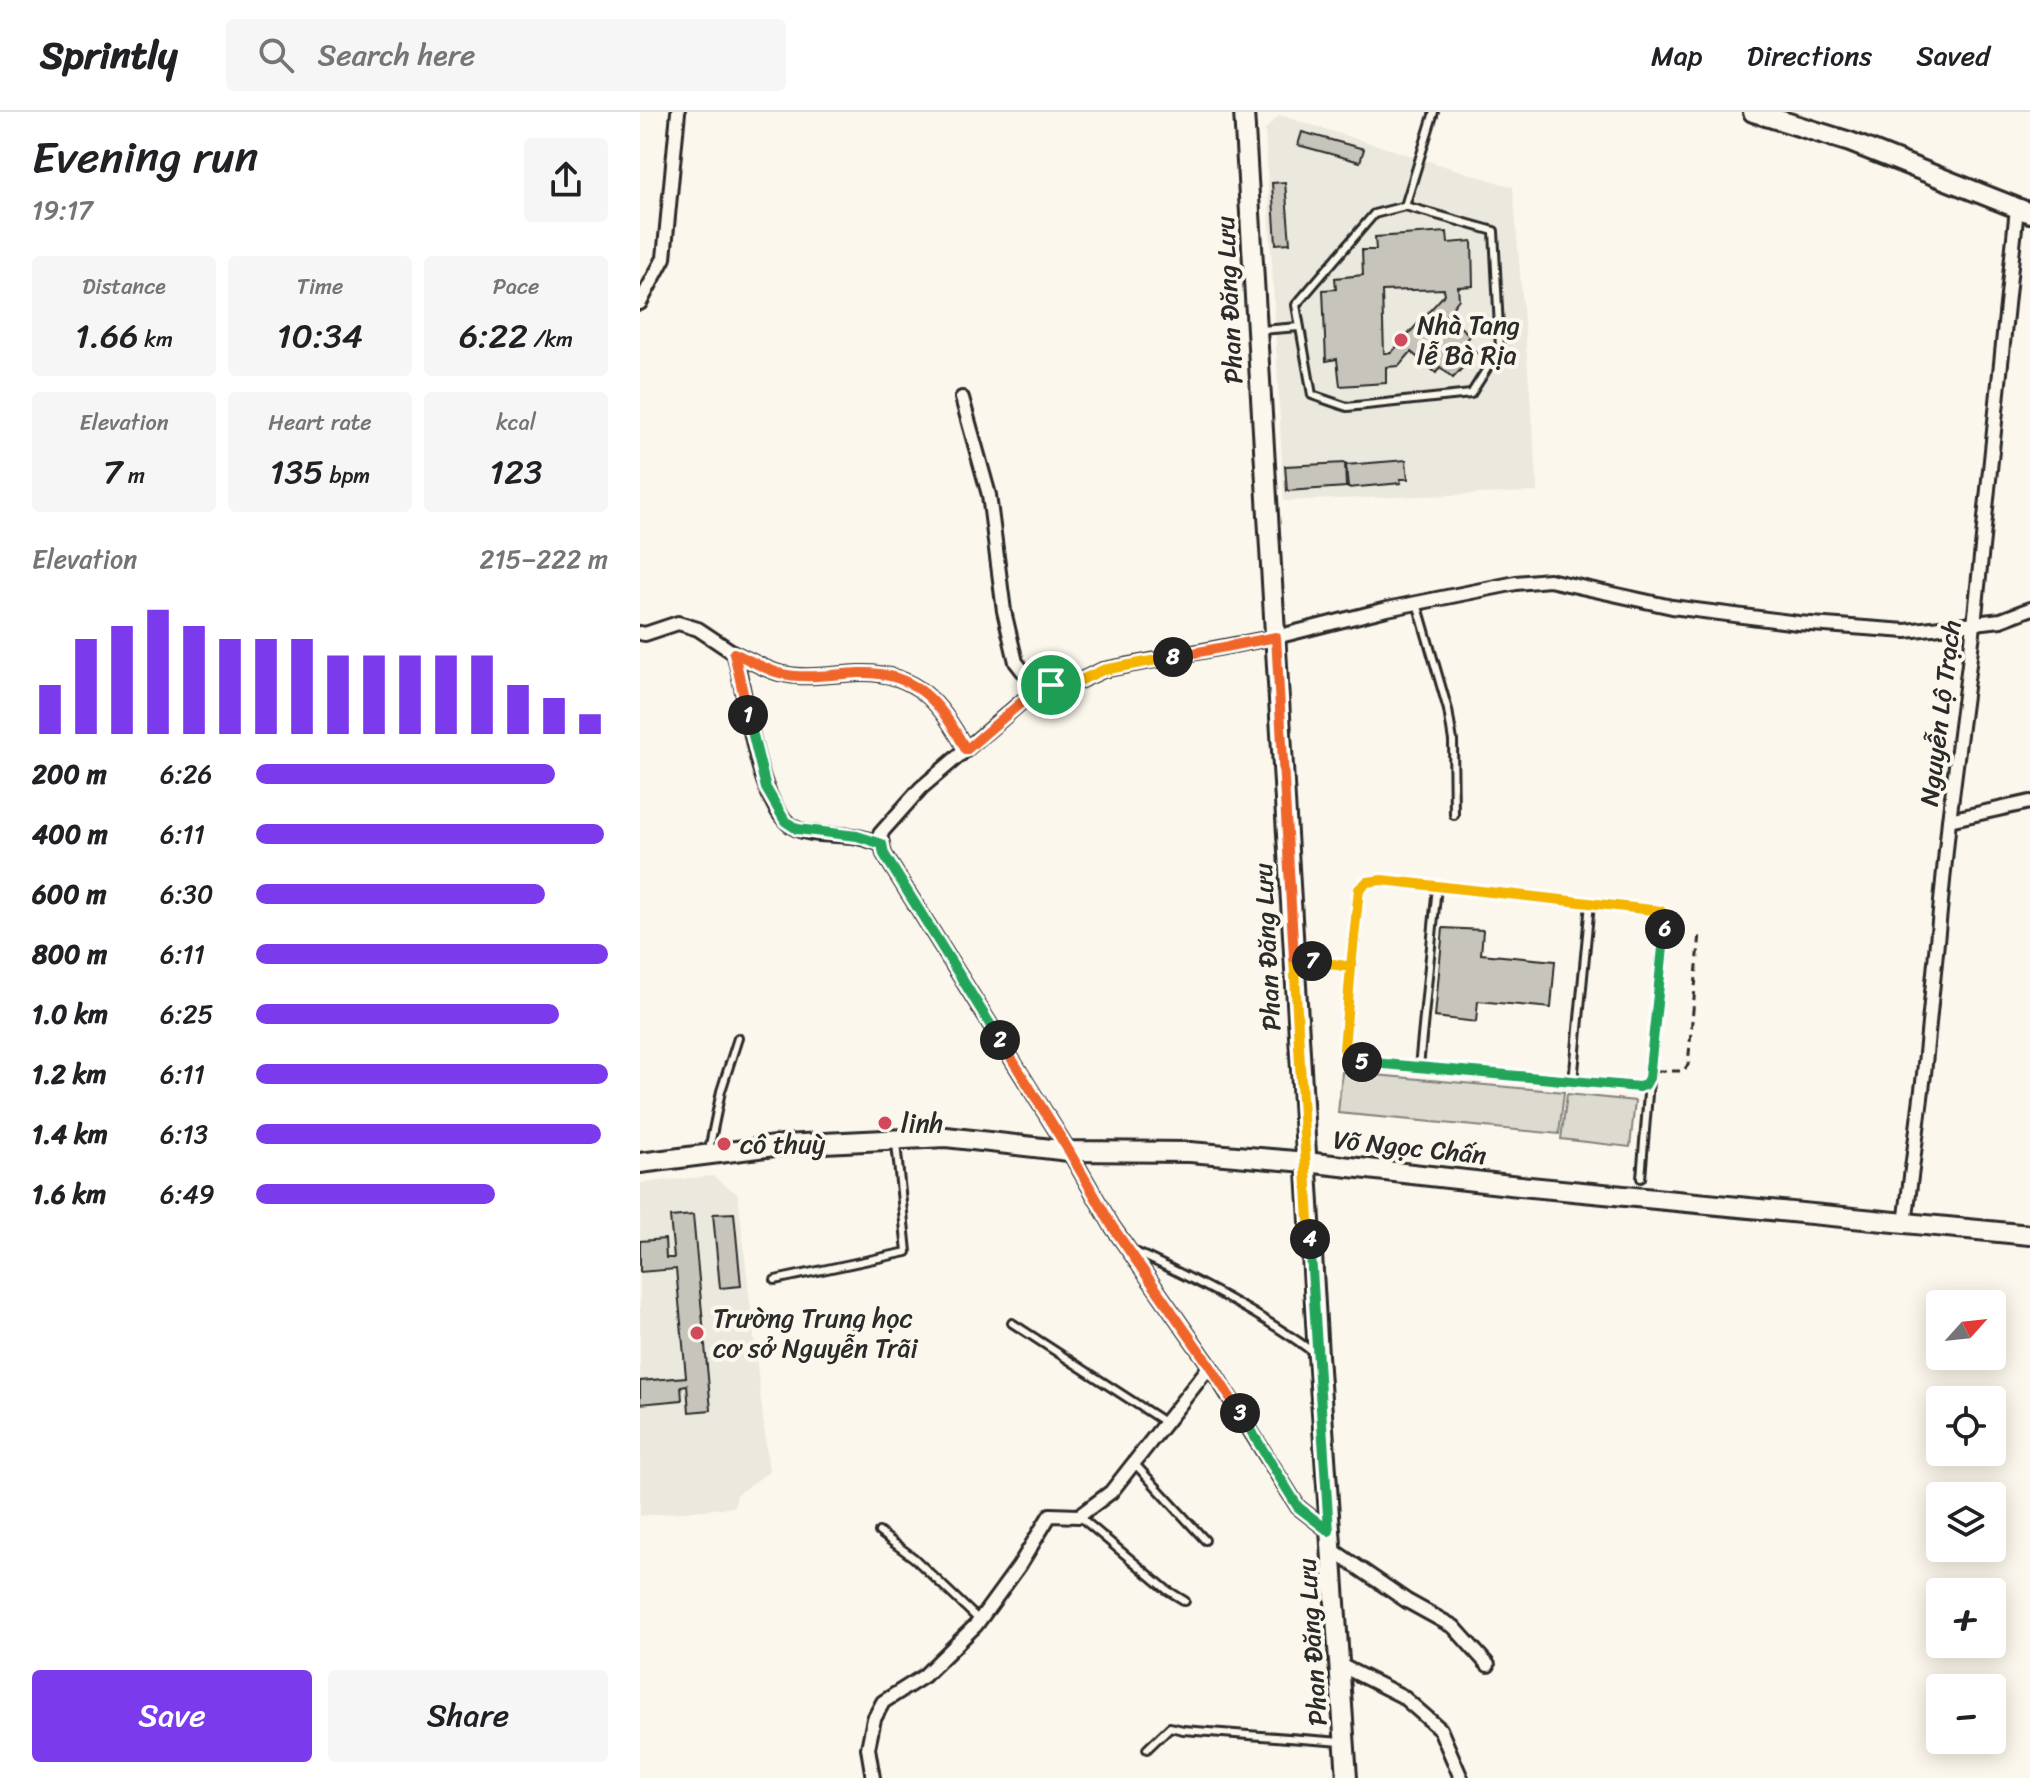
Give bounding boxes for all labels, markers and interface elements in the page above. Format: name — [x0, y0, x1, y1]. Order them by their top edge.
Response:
search box — [226, 19, 786, 91]
text: Sprintly — [40, 22, 178, 89]
text: Search here — [318, 28, 476, 82]
text: Map — [1651, 31, 1703, 80]
text: Directions — [1747, 31, 1872, 80]
text: Saved — [1916, 31, 1990, 80]
icon: search — [254, 33, 298, 77]
text: Evening run — [32, 118, 258, 196]
button: share — [524, 138, 608, 222]
text: 19:17 — [32, 187, 93, 233]
street label: Phan Đăng Lưu — [1202, 215, 1256, 385]
text: Distance — [82, 267, 166, 306]
text: Time — [297, 267, 343, 306]
text: Pace — [493, 267, 539, 306]
place label: Nhà Tang lễ Bà Rịa — [1417, 302, 1520, 378]
text: 1.66 — [75, 306, 139, 366]
text: 10:34 — [277, 306, 363, 366]
text: 6:22 — [459, 306, 528, 366]
text: km — [139, 320, 173, 359]
text: /km — [528, 320, 573, 359]
marker: Nhà Tang lễ Bà Rịa — [1392, 331, 1410, 349]
text: Elevation — [79, 403, 169, 442]
text: Heart rate — [268, 403, 372, 442]
text: kcal — [496, 403, 536, 442]
text: 7 — [103, 442, 122, 502]
text: 135 — [270, 442, 324, 502]
text: 123 — [490, 442, 542, 502]
text: m — [122, 456, 145, 495]
text: bpm — [324, 456, 370, 495]
text: Elevation — [32, 536, 137, 582]
text: 215–222 m — [479, 536, 608, 582]
street label: Nguyễn Lộ Trạch — [1906, 617, 1974, 809]
pin: 8 — [1153, 637, 1193, 677]
text: 8 — [1166, 637, 1180, 676]
pin — [1017, 651, 1085, 719]
icon: arrive — [1029, 663, 1073, 707]
pin: 1 — [728, 695, 768, 735]
text: 1 — [743, 695, 753, 734]
text: 200 m — [32, 751, 107, 797]
text: 6:26 — [160, 751, 212, 797]
text: 400 m — [32, 811, 108, 857]
text: 6:11 — [160, 811, 205, 857]
street label: Phan Đăng Lưu — [1240, 862, 1294, 1032]
text: 600 m — [32, 871, 106, 917]
text: 6:30 — [160, 871, 213, 917]
pin: 6 — [1645, 909, 1685, 949]
text: 6 — [1659, 909, 1671, 948]
text: 800 m — [32, 931, 107, 977]
text: 6:11 — [160, 931, 205, 977]
pin: 7 — [1292, 941, 1332, 981]
text: 7 — [1306, 941, 1318, 980]
text: 1.0 km — [32, 991, 108, 1037]
text: 6:25 — [160, 991, 214, 1037]
pin: 2 — [980, 1020, 1020, 1060]
text: 2 — [994, 1020, 1006, 1059]
pin: 5 — [1342, 1042, 1382, 1082]
text: 5 — [1355, 1042, 1369, 1081]
text: 1.2 km — [32, 1051, 107, 1097]
text: 6:11 — [160, 1051, 205, 1097]
place label: linh — [901, 1100, 943, 1146]
text: 1.4 km — [32, 1111, 108, 1157]
text: 6:13 — [160, 1111, 208, 1157]
marker: linh — [876, 1114, 894, 1132]
street label: Võ Ngọc Chấn — [1331, 1116, 1489, 1178]
place label: cô thuỳ — [740, 1121, 826, 1167]
marker: cô thuỳ — [715, 1135, 733, 1153]
text: 1.6 km — [32, 1171, 106, 1217]
text: 6:49 — [160, 1171, 215, 1217]
pin: 4 — [1290, 1219, 1330, 1259]
text: 4 — [1303, 1219, 1317, 1258]
north arrow — [1926, 1290, 2006, 1370]
map controls — [1926, 1290, 2006, 1754]
place label: Trường Trung học cơ sở Nguyễn Trãi — [713, 1295, 919, 1371]
marker: Trường Trung học cơ sở Nguyễn Trãi — [688, 1324, 706, 1342]
button: locate — [1926, 1386, 2006, 1466]
pin: 3 — [1220, 1393, 1260, 1433]
text: 3 — [1234, 1393, 1246, 1432]
button: layers — [1926, 1482, 2006, 1562]
street label: Phan Đăng Lưu — [1283, 1557, 1341, 1727]
button: + — [1926, 1578, 2006, 1658]
button: Save — [32, 1670, 312, 1762]
button: Share — [328, 1670, 608, 1762]
button: − — [1926, 1674, 2006, 1754]

